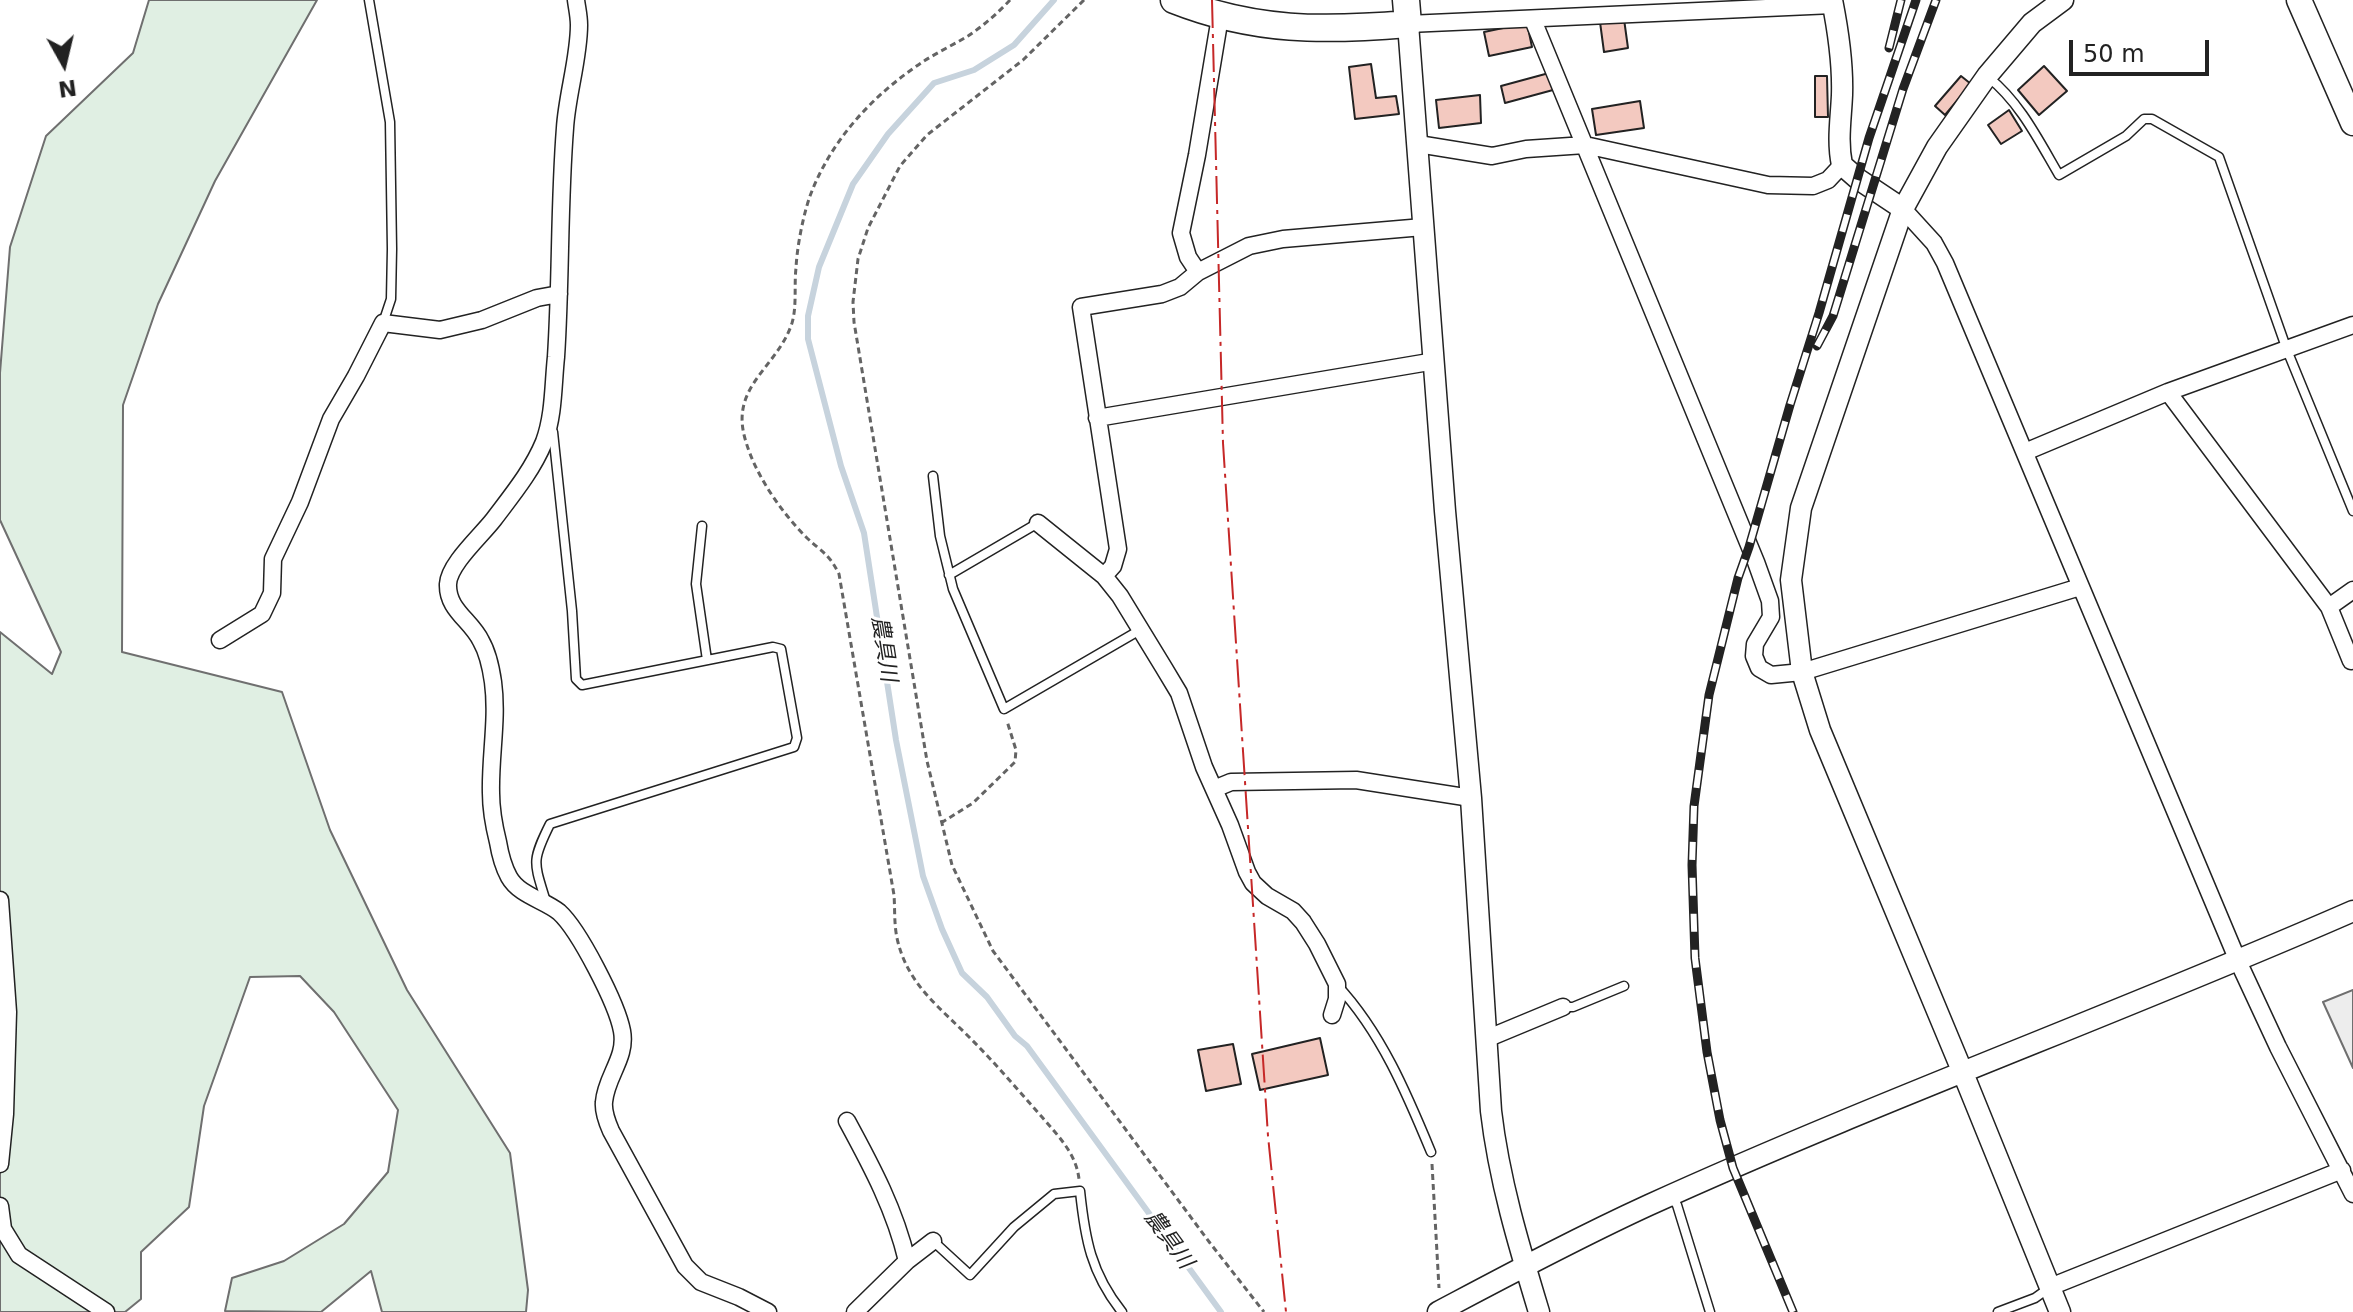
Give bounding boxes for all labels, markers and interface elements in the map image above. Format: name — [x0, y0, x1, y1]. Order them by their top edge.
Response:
north arrow — [24, 24, 104, 104]
scale bar — [2073, 24, 2213, 74]
text: 50 m — [2083, 40, 2145, 68]
text: N — [57, 75, 78, 102]
water label: 農具川 — [865, 614, 901, 684]
water label: 農具川 — [1138, 1206, 1198, 1274]

